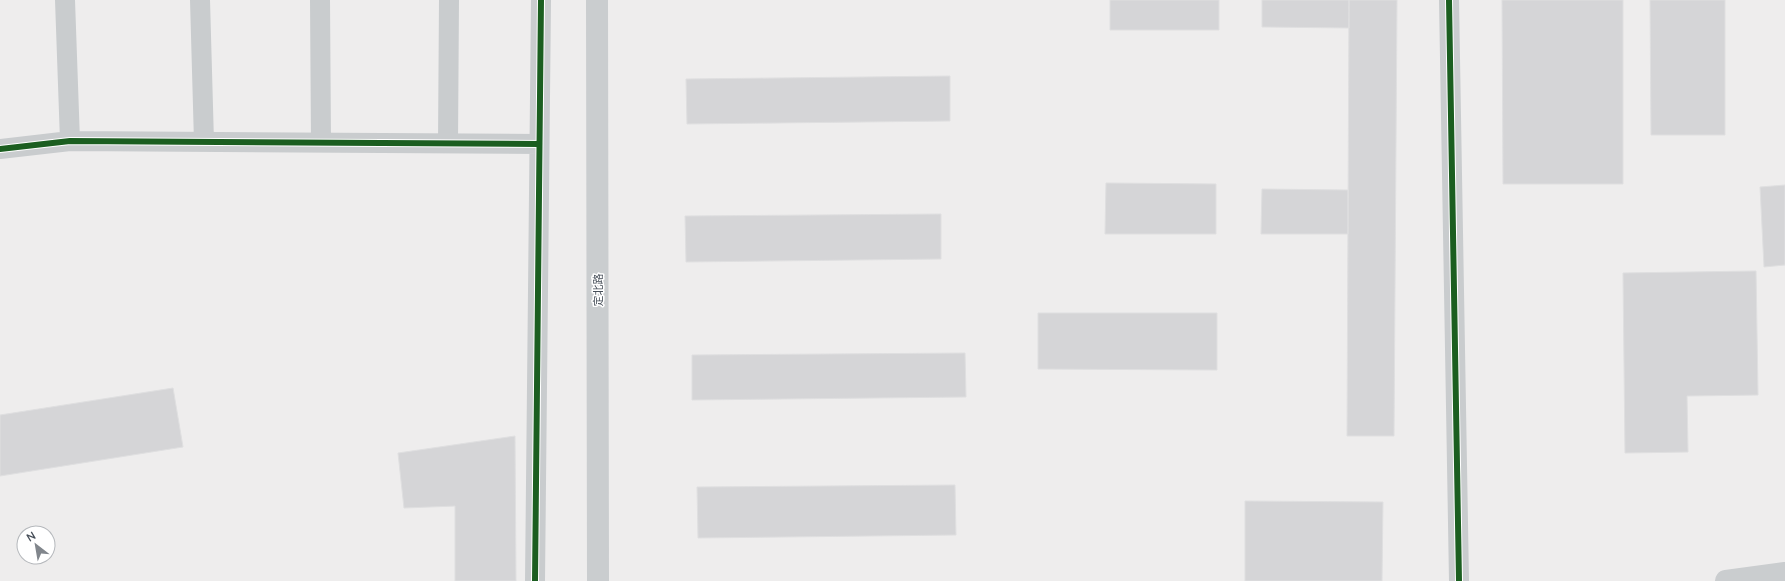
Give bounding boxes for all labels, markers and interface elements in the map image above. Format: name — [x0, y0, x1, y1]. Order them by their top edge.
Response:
street label: 定北路 — [591, 274, 606, 307]
north arrow — [16, 525, 56, 565]
text: N — [24, 528, 38, 545]

